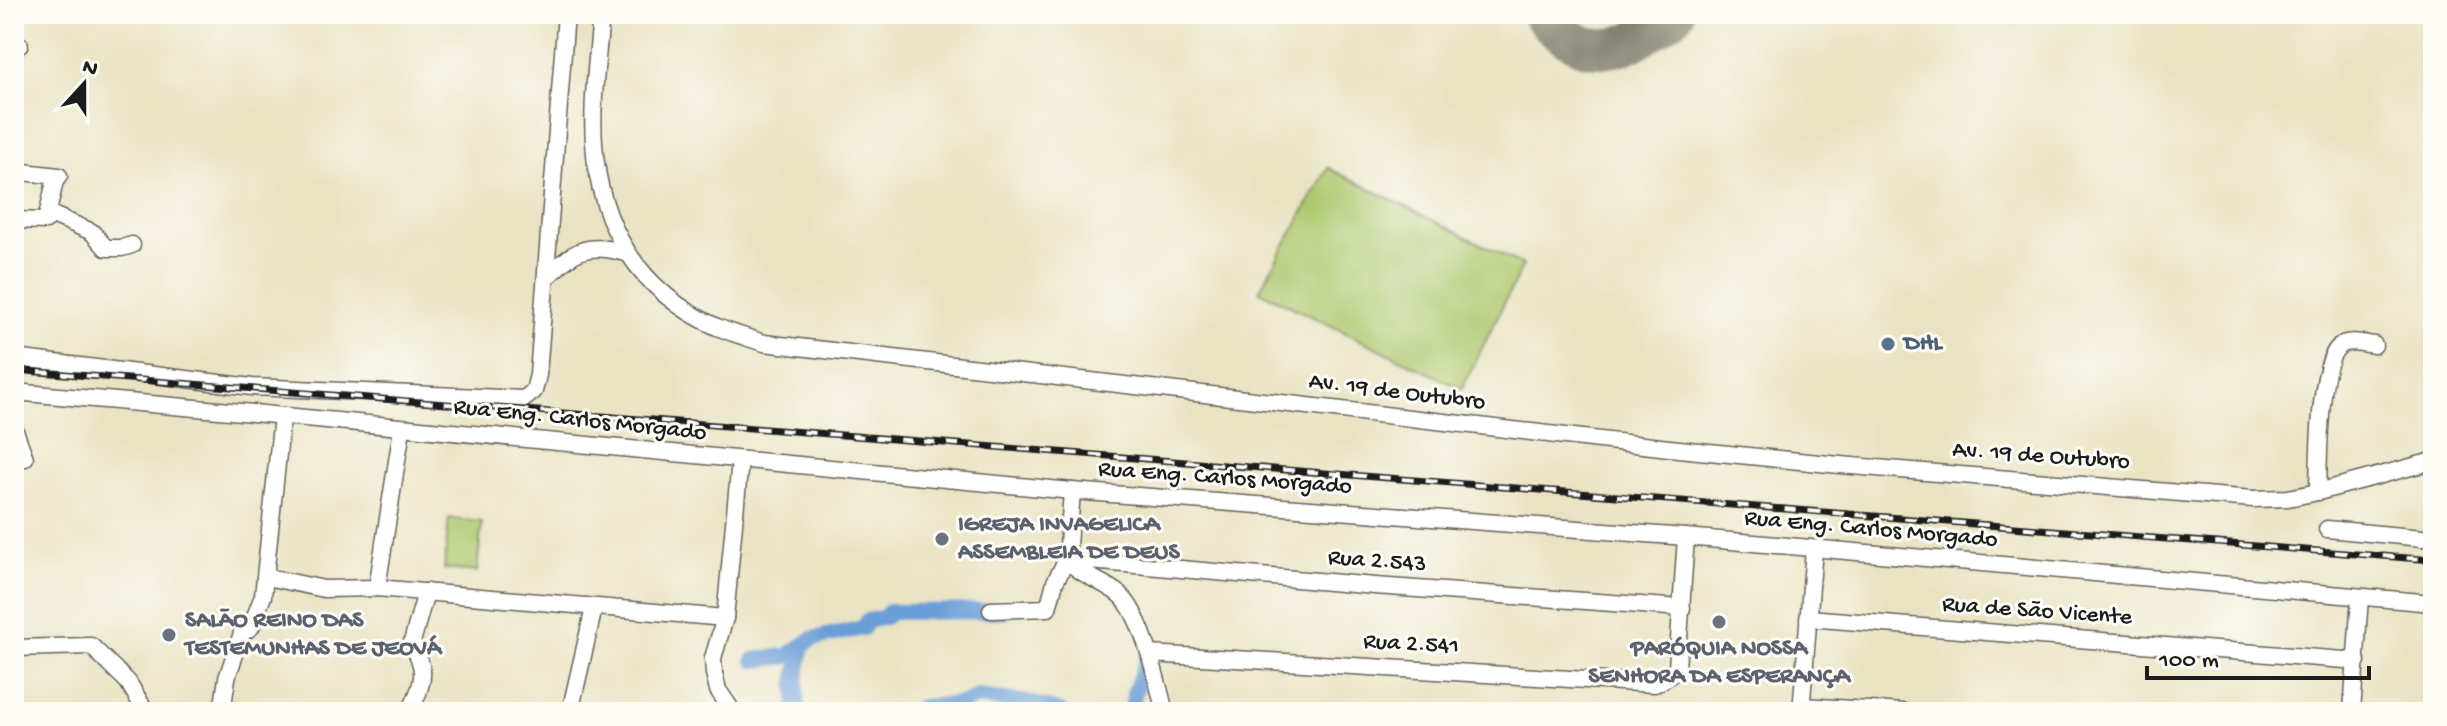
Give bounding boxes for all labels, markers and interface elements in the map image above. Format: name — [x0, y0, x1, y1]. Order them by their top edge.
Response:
north arrow — [44, 44, 124, 124]
text: N — [78, 54, 101, 84]
place label: DHL — [1902, 330, 1944, 359]
marker: DHL — [1879, 335, 1897, 353]
street label: Av. 19 de Outubro — [1307, 368, 1487, 418]
street label: Rua Eng. Carlos Morgado — [452, 393, 708, 449]
street label: Av. 19 de Outubro — [1951, 436, 2131, 478]
street label: Rua Eng. Carlos Morgado — [1097, 456, 1353, 502]
street label: Rua Eng. Carlos Morgado — [1743, 504, 1999, 556]
place label: IGREJA INVAGELICA ASSEMBLEIA DE DEUS — [957, 511, 1180, 568]
marker: IGREJA INVAGELICA ASSEMBLEIA DE DEUS — [933, 530, 951, 548]
street label: Rua 2.543 — [1327, 544, 1427, 580]
street label: Rua de São Vicente — [1941, 591, 2134, 633]
place label: SALÃO REINO DAS TESTEMUNHAS DE JEOVÁ — [183, 607, 443, 664]
marker: PARÓQUIA NOSSA SENHORA DA ESPERANÇA — [1710, 613, 1728, 631]
marker: SALÃO REINO DAS TESTEMUNHAS DE JEOVÁ — [160, 626, 178, 644]
street label: Rua 2.541 — [1362, 628, 1460, 662]
scale bar — [2147, 630, 2369, 680]
place label: PARÓQUIA NOSSA SENHORA DA ESPERANÇA — [1588, 635, 1852, 692]
text: 100 m — [2158, 647, 2219, 676]

